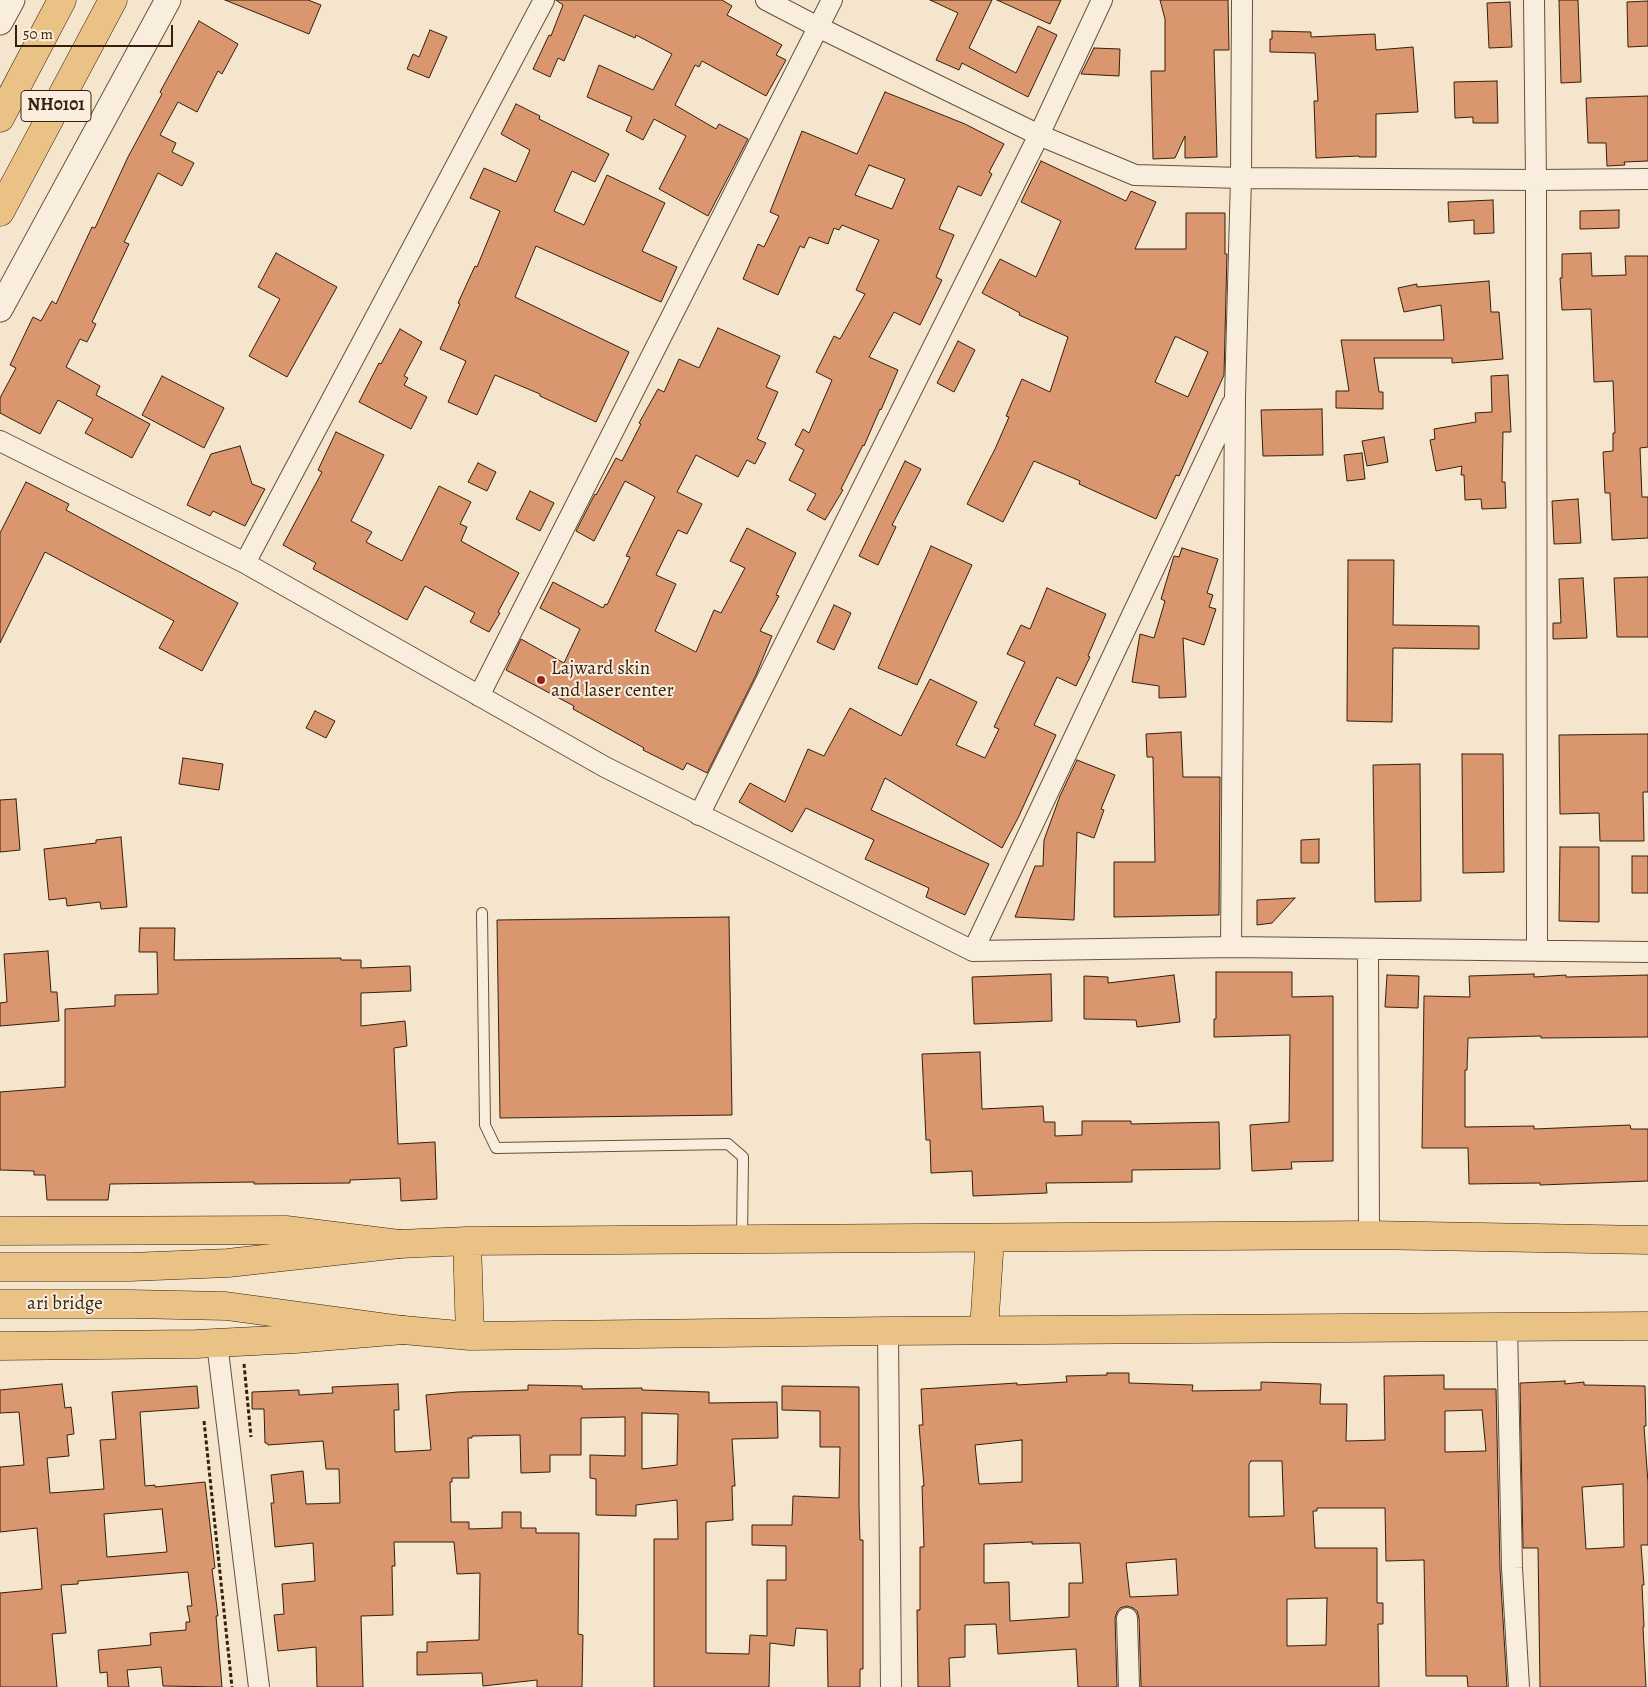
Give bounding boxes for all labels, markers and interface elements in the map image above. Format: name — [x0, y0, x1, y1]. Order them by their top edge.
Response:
scale bar — [18, 15, 175, 47]
text: 50 m — [23, 24, 53, 44]
road number: NH0101 — [21, 90, 91, 122]
place label: Lajward skin and laser center — [551, 658, 674, 702]
marker: Lajward skin and laser center — [535, 674, 547, 686]
street label: ari bridge — [27, 1293, 103, 1315]

